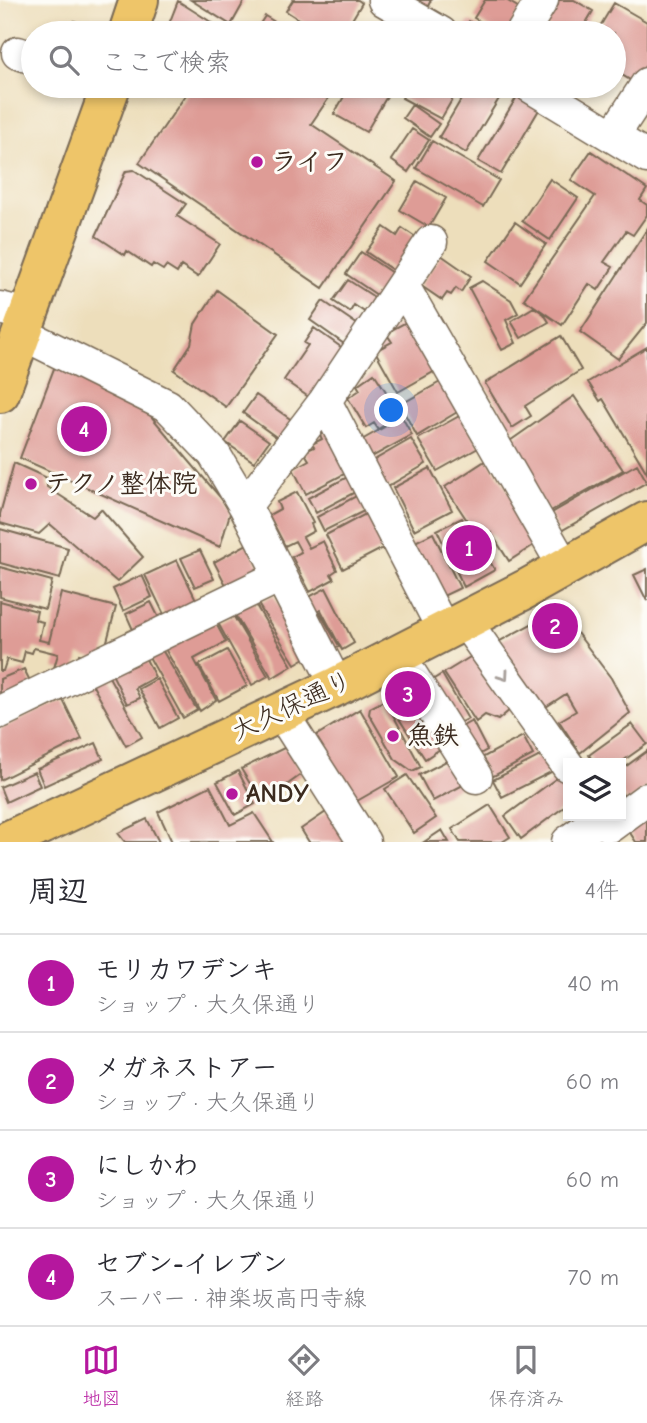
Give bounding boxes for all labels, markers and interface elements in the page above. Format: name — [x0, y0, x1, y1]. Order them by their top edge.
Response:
search box — [21, 21, 626, 98]
icon: search — [45, 41, 83, 79]
text: ここで検索 — [101, 48, 231, 78]
place label: ライフ — [271, 147, 348, 177]
marker: ライフ — [249, 154, 265, 170]
your location — [374, 393, 408, 427]
pin: 4 — [61, 403, 107, 455]
place label: テクノ整体院 — [45, 469, 197, 499]
marker: テクノ整体院 — [23, 476, 39, 492]
pin: 1 — [446, 522, 492, 574]
pin: 2 — [532, 600, 578, 652]
street label: 大久保通り — [227, 665, 357, 747]
pin: 3 — [385, 668, 431, 720]
one-way arrow — [496, 668, 508, 681]
place label: 魚鉄 — [407, 721, 459, 751]
marker: 魚鉄 — [385, 728, 401, 744]
map controls — [563, 758, 626, 821]
button: layers — [563, 758, 626, 821]
place label: ANDY — [246, 779, 310, 809]
marker: ANDY — [224, 786, 240, 802]
text: 周辺 — [28, 874, 88, 909]
text: 4件 — [585, 877, 619, 904]
text: モリカワデンキ — [95, 955, 277, 985]
text: 1 — [46, 970, 56, 997]
text: 40 m — [567, 970, 619, 997]
text: ショップ · 大久保通り — [95, 991, 321, 1018]
text: メガネストアー — [95, 1053, 278, 1083]
text: 2 — [45, 1068, 57, 1095]
text: 60 m — [566, 1068, 619, 1095]
text: ショップ · 大久保通り — [95, 1089, 321, 1116]
text: にしかわ — [95, 1151, 199, 1181]
text: 3 — [45, 1166, 57, 1193]
text: 60 m — [566, 1166, 619, 1193]
text: ショップ · 大久保通り — [95, 1187, 321, 1214]
text: セブン-イレブン — [95, 1249, 288, 1279]
text: 4 — [46, 1264, 56, 1291]
text: 70 m — [567, 1264, 619, 1291]
text: スーパー · 神楽坂高円寺線 — [95, 1285, 367, 1312]
tab: 地図 — [82, 1341, 121, 1410]
tab: 経路 — [285, 1341, 324, 1410]
tab: 保存済み — [488, 1341, 565, 1410]

